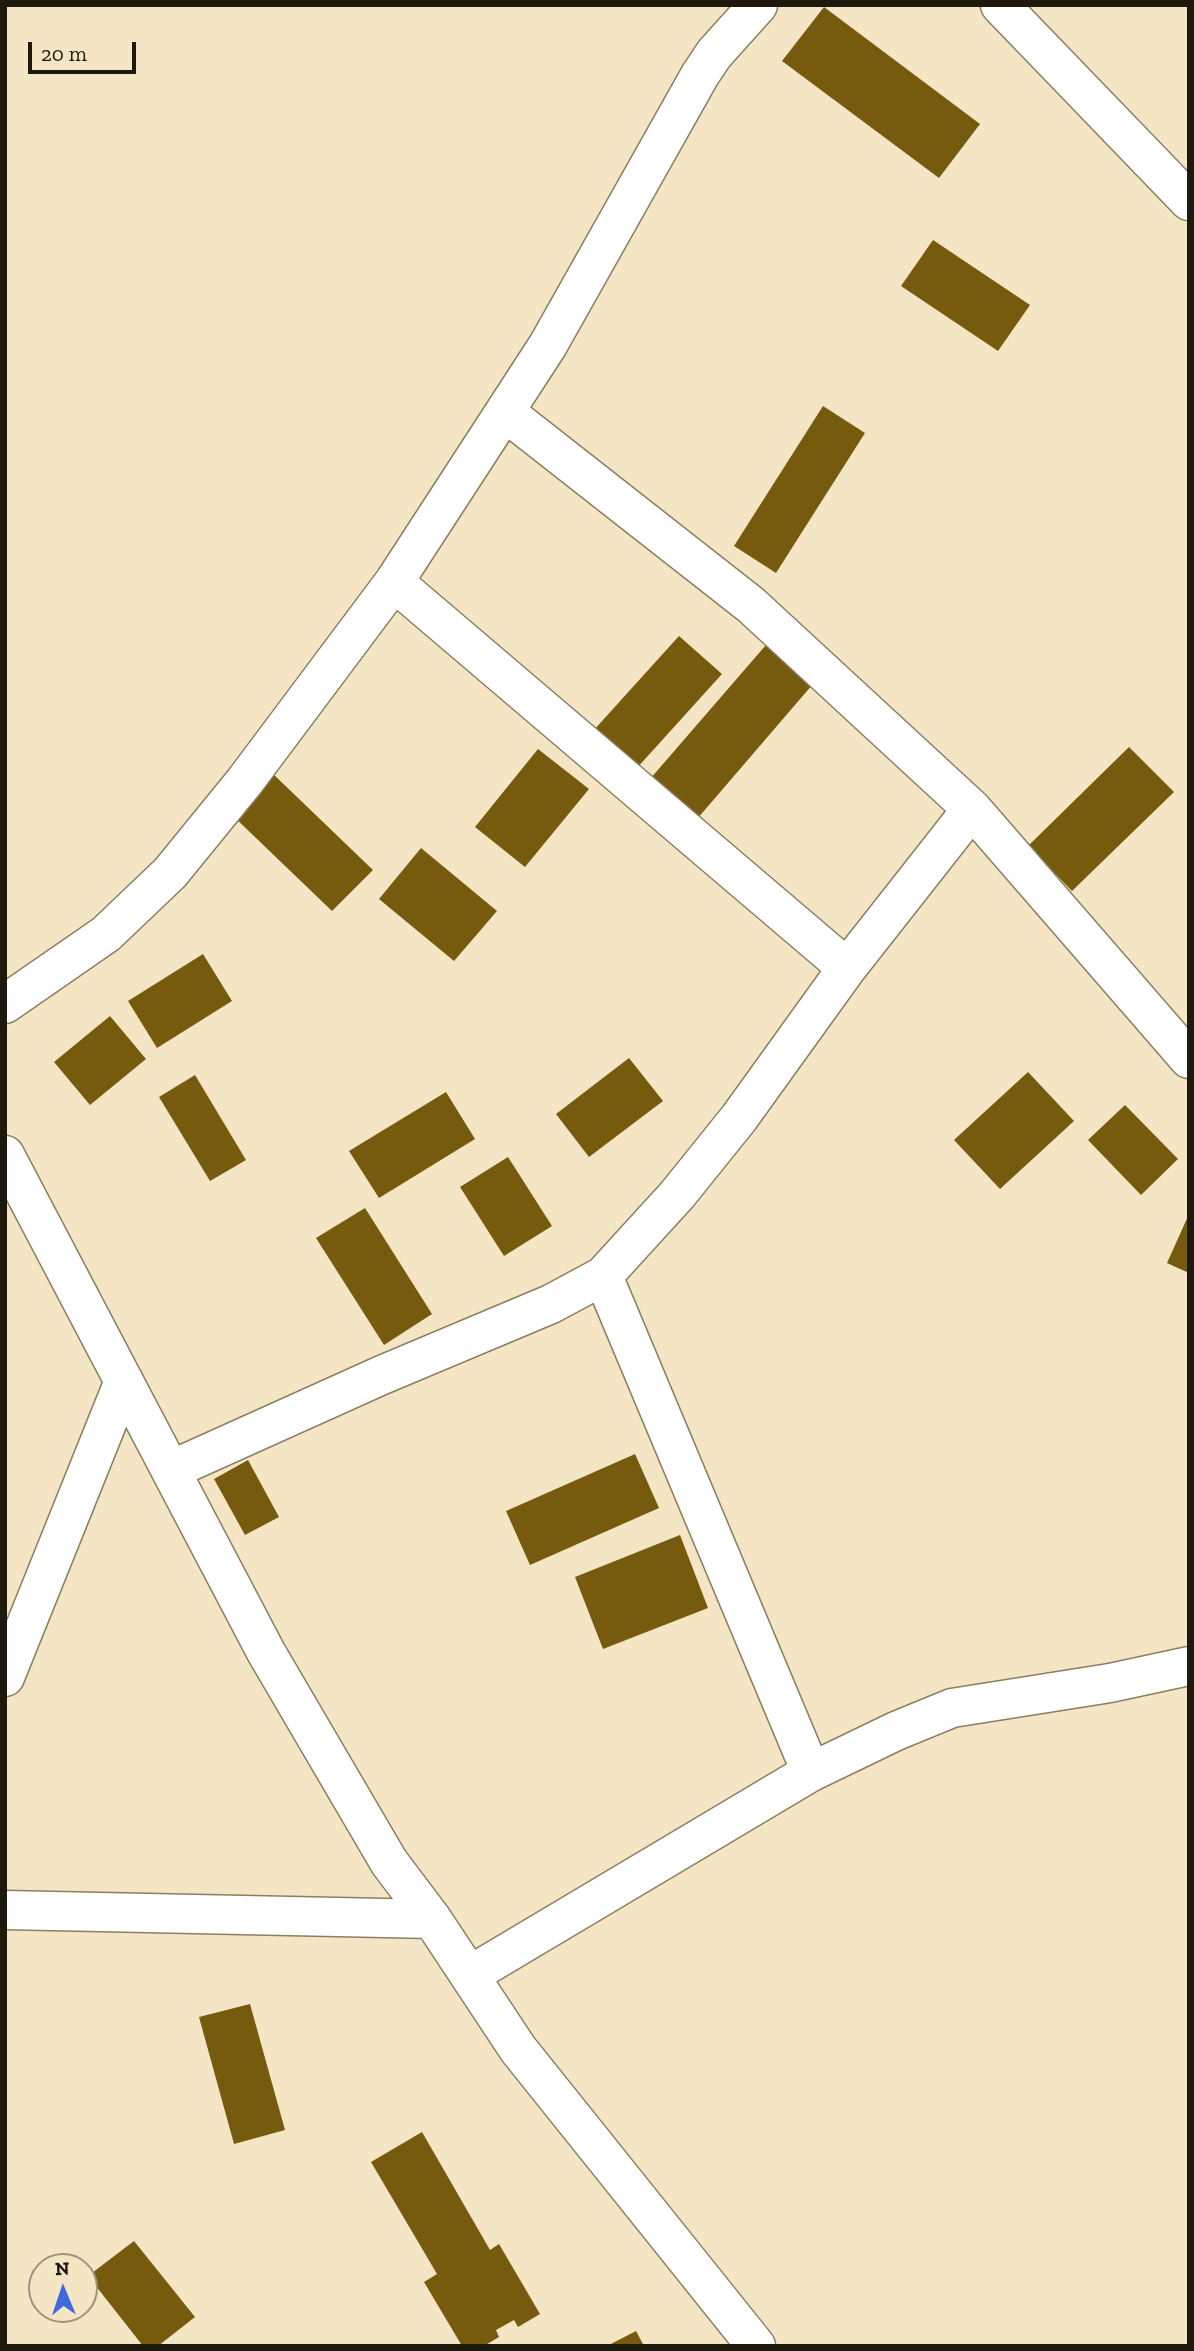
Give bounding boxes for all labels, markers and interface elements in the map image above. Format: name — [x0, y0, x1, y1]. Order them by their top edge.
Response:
scale bar — [32, 28, 140, 72]
text: 20 m — [41, 41, 87, 66]
north arrow — [28, 2253, 98, 2323]
text: N — [55, 2257, 70, 2280]

